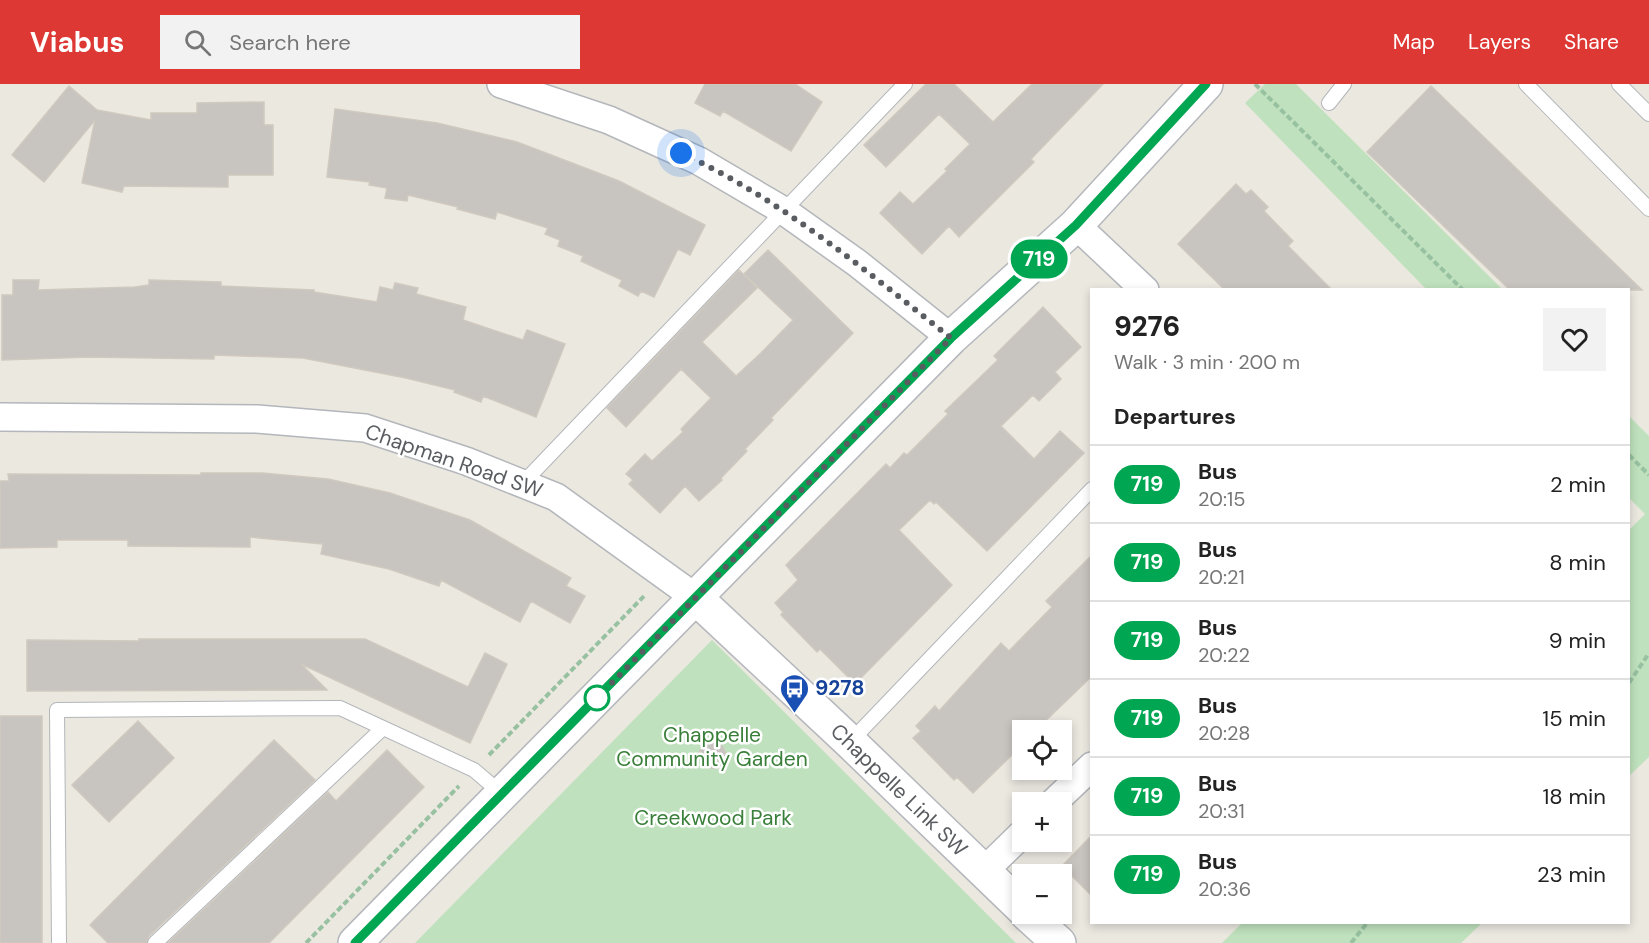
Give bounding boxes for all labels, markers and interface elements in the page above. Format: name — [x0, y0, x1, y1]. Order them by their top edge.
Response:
search box — [160, 15, 580, 69]
text: Viabus — [30, 24, 124, 61]
icon: search — [181, 26, 214, 59]
text: Search here — [229, 28, 351, 57]
text: Map — [1393, 28, 1435, 56]
text: Layers — [1468, 28, 1531, 56]
text: Share — [1564, 28, 1619, 56]
your location — [666, 138, 696, 168]
line badge: 719 — [1004, 240, 1074, 279]
text: 719 — [1023, 245, 1055, 273]
text: 9276 — [1114, 308, 1180, 345]
button: heart — [1543, 308, 1606, 371]
text: Walk · 3 min · 200 m — [1114, 349, 1300, 375]
text: Departures — [1114, 402, 1236, 431]
street label: Chapman Road SW — [361, 417, 547, 505]
text: Bus — [1198, 457, 1237, 486]
text: 719 — [1131, 470, 1163, 498]
text: 2 min — [1550, 470, 1606, 499]
text: 20:15 — [1198, 486, 1245, 512]
text: Bus — [1198, 535, 1237, 564]
text: 719 — [1131, 548, 1163, 576]
text: 8 min — [1549, 548, 1606, 577]
text: 20:21 — [1198, 564, 1245, 590]
text: Bus — [1198, 613, 1237, 642]
text: 719 — [1131, 626, 1163, 654]
text: 9 min — [1549, 626, 1606, 655]
text: 20:22 — [1198, 642, 1250, 668]
bus stop icon: 9278 — [778, 672, 810, 714]
place label: 9278 — [815, 674, 865, 702]
unlabelled marker — [584, 685, 610, 711]
text: Bus — [1198, 691, 1237, 720]
text: 719 — [1131, 704, 1163, 732]
text: 15 min — [1542, 704, 1606, 733]
street label: Chappelle Link SW — [824, 717, 974, 863]
map controls — [1012, 720, 1072, 924]
button: locate — [1012, 720, 1072, 780]
text: 20:28 — [1198, 720, 1250, 746]
park label: Chappelle Community Garden — [616, 721, 808, 773]
text: Bus — [1198, 769, 1237, 798]
text: 719 — [1131, 782, 1163, 810]
text: 18 min — [1542, 782, 1606, 811]
button: + — [1012, 792, 1072, 852]
text: 20:31 — [1198, 798, 1245, 824]
park label: Creekwood Park — [634, 804, 792, 832]
text: Bus — [1198, 847, 1237, 876]
text: 719 — [1131, 860, 1163, 888]
text: 23 min — [1537, 860, 1606, 889]
button: − — [1012, 864, 1072, 924]
text: 20:36 — [1198, 876, 1251, 902]

